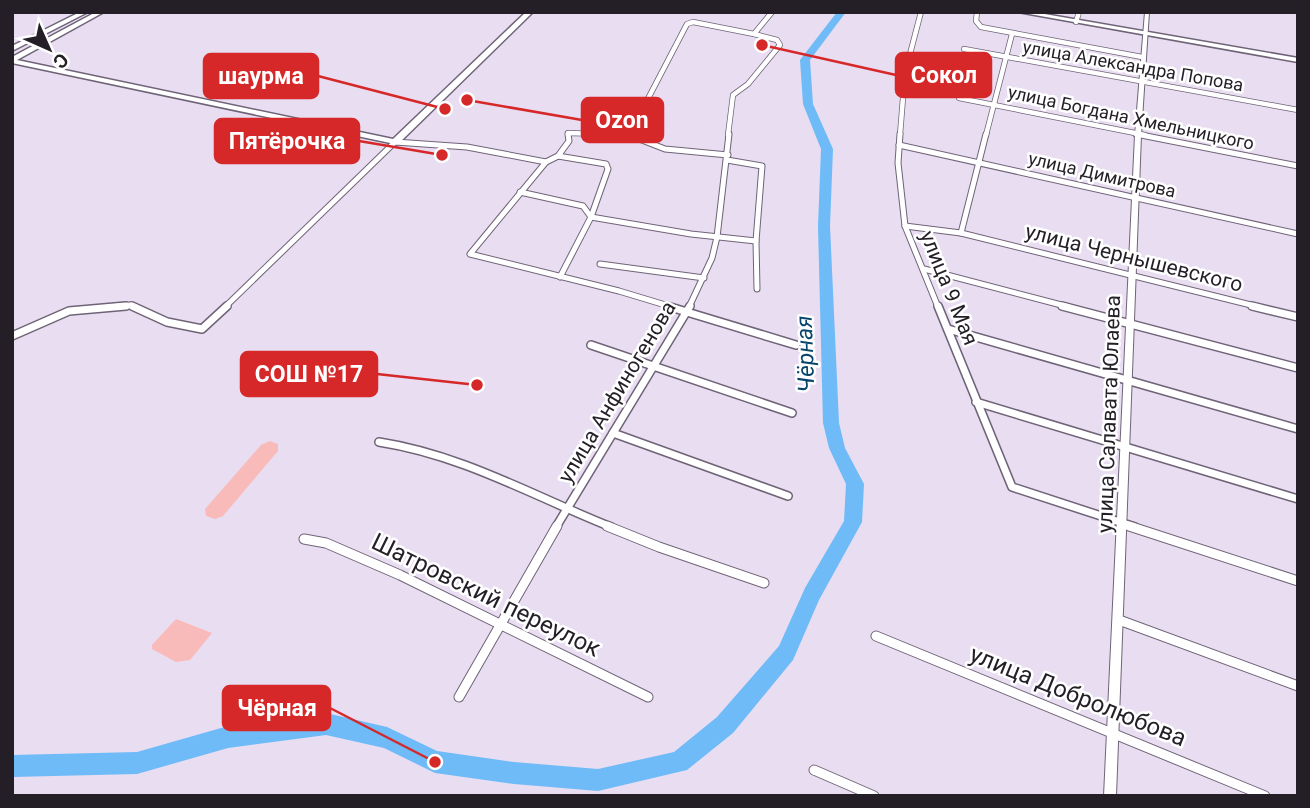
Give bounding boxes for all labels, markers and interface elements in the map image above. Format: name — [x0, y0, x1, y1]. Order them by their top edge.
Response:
north arrow — [14, 14, 84, 84]
street label: улица Александра Попова — [1021, 36, 1245, 95]
text: С — [48, 48, 73, 73]
callout: Сокол — [896, 53, 991, 97]
callout: шаурма — [204, 54, 318, 98]
text: Сокол — [911, 62, 977, 89]
text: шаурма — [218, 63, 304, 90]
street label: улица Богдана Хмельницкого — [1006, 81, 1256, 154]
callout: Ozon — [582, 98, 663, 142]
text: Ozon — [595, 107, 649, 134]
callout: Пятёрочка — [215, 119, 359, 163]
text: Пятёрочка — [229, 128, 345, 155]
street label: улица Димитрова — [1026, 147, 1178, 202]
street label: улица Чернышевского — [1023, 219, 1245, 297]
street label: улица 9 Мая — [915, 227, 983, 349]
street label: улица Салавата Юлаева — [1093, 295, 1125, 533]
street label: улица Анфиногенова — [553, 297, 681, 487]
water label: Чёрная — [791, 315, 820, 393]
callout: СОШ №17 — [241, 352, 377, 396]
text: СОШ №17 — [255, 361, 363, 388]
street label: Шатровский переулок — [367, 527, 605, 663]
street label: улица Добролюбова — [966, 640, 1190, 752]
callout: Чёрная — [223, 686, 330, 730]
text: Чёрная — [237, 695, 317, 722]

